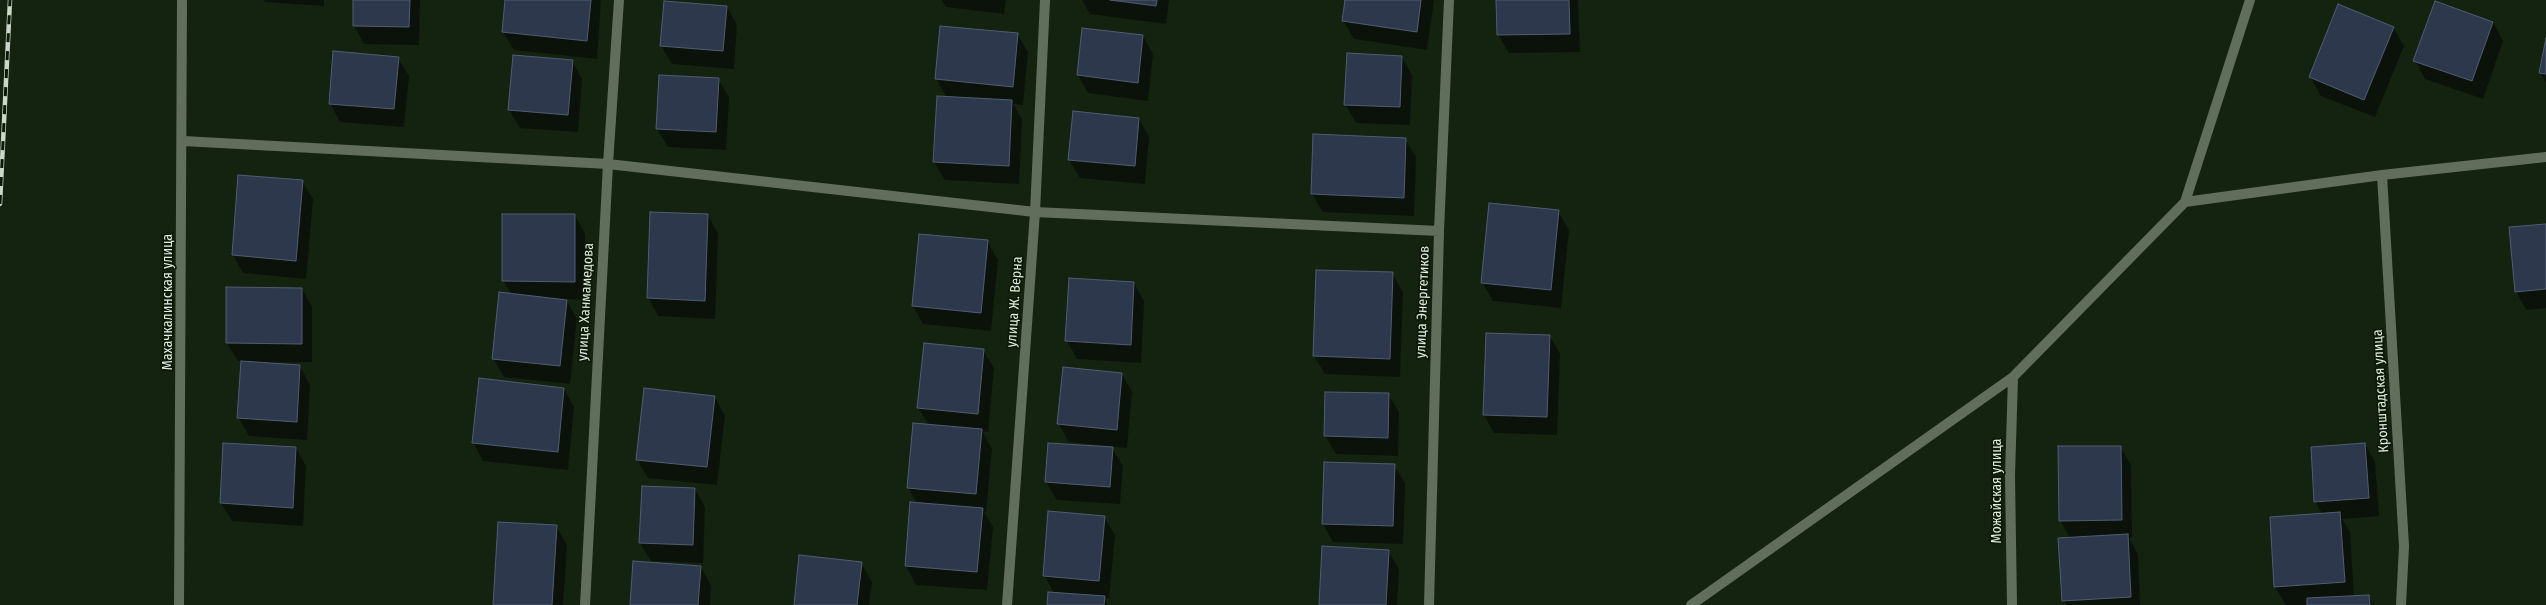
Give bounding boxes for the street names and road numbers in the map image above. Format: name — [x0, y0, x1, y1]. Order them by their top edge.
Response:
street label: Махачкалинская улица — [160, 234, 176, 370]
street label: улица Ханмамедова — [575, 243, 597, 361]
street label: улица Энергетиков — [1413, 245, 1433, 359]
street label: улица Ж. Верна — [1003, 256, 1027, 348]
street label: Кронштадская улица — [2369, 329, 2393, 453]
street label: Можайская улица — [1989, 439, 2005, 543]

